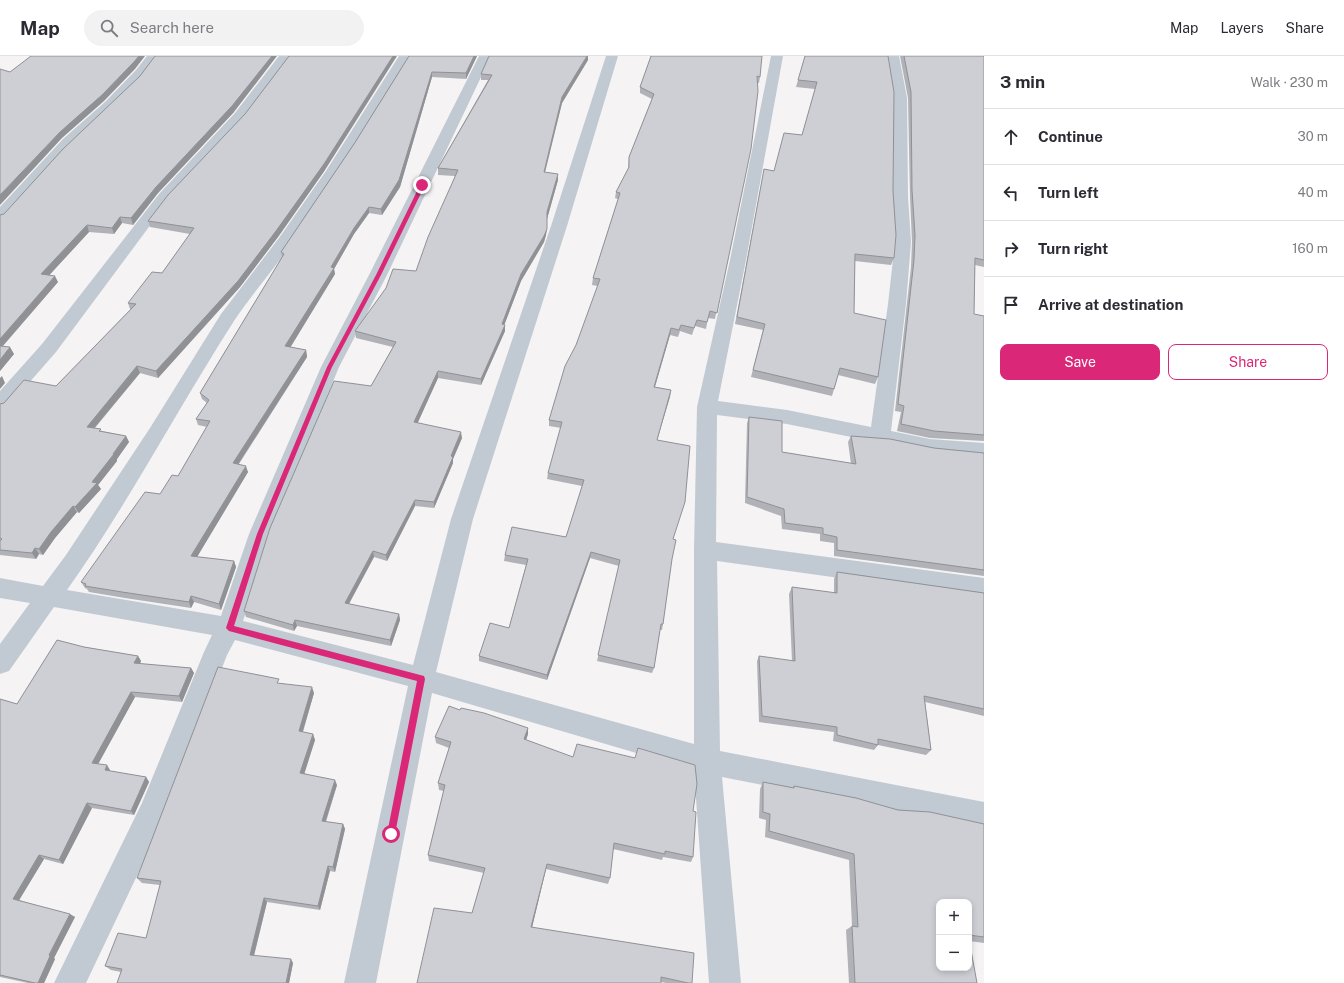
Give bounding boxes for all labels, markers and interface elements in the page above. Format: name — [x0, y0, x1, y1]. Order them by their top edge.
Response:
search box — [84, 10, 364, 46]
text: Map — [20, 17, 60, 39]
icon: search — [98, 17, 120, 39]
text: Search here — [130, 19, 214, 36]
text: Map — [1170, 20, 1198, 36]
text: Layers — [1220, 20, 1264, 36]
text: Share — [1286, 20, 1324, 36]
text: 3 min — [1000, 72, 1045, 92]
text: Walk · 230 m — [1250, 75, 1328, 90]
icon: ahead — [1000, 126, 1022, 148]
text: Continue — [1038, 128, 1103, 145]
text: 30 m — [1298, 129, 1328, 144]
route end — [413, 176, 431, 194]
icon: left — [1000, 182, 1022, 204]
text: Turn left — [1038, 184, 1099, 201]
text: 40 m — [1297, 185, 1328, 200]
icon: right — [1000, 238, 1022, 260]
text: Turn right — [1038, 240, 1108, 257]
text: 160 m — [1292, 241, 1328, 256]
icon: arrive — [1000, 294, 1022, 316]
text: Arrive at destination — [1038, 296, 1183, 313]
button: Save — [1000, 344, 1160, 380]
button: Share — [1168, 344, 1328, 380]
route start — [382, 825, 400, 843]
map controls — [936, 899, 972, 971]
button: + — [936, 899, 972, 935]
button: − — [936, 935, 972, 971]

